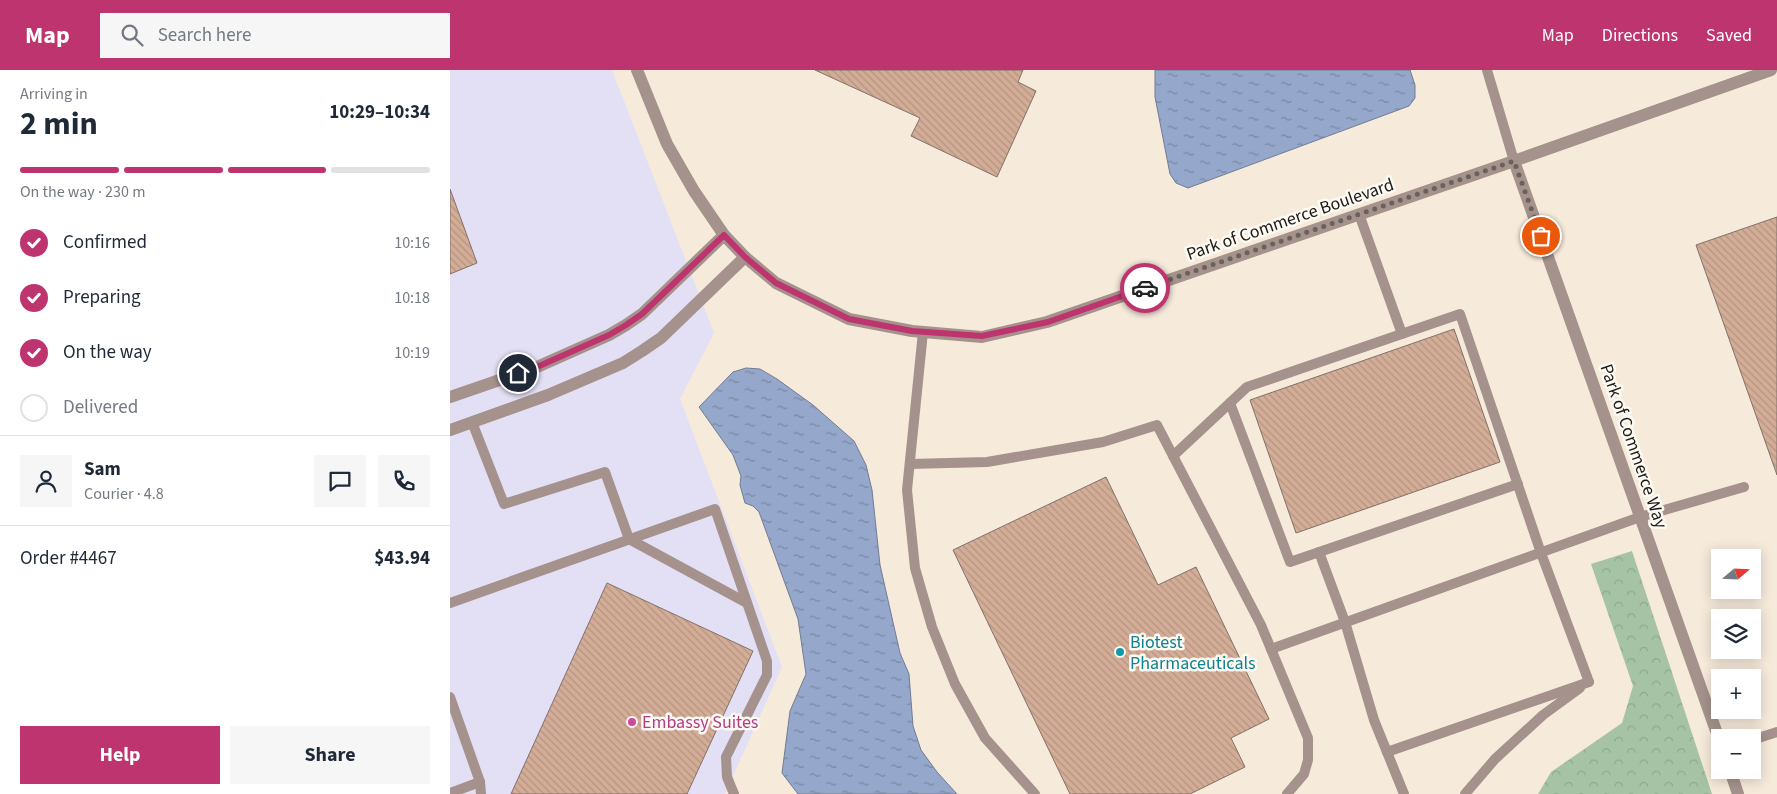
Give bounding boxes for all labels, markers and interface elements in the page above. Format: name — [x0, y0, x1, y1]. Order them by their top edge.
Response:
search box — [100, 13, 450, 58]
text: Map — [25, 18, 70, 53]
icon: search — [118, 21, 146, 49]
text: Search here — [158, 22, 251, 49]
text: Map — [1542, 23, 1574, 48]
text: Directions — [1602, 23, 1678, 48]
text: Saved — [1706, 23, 1752, 48]
text: Arriving in — [20, 83, 88, 105]
text: 10:29–10:34 — [329, 99, 430, 126]
text: 2 min — [20, 101, 98, 147]
street label: Park of Commerce Boulevard — [1183, 172, 1397, 267]
text: On the way · 230 m — [20, 181, 145, 203]
pin — [1520, 215, 1562, 257]
icon: bag — [1527, 222, 1555, 250]
icon: check — [20, 229, 48, 257]
text: Confirmed — [63, 229, 147, 256]
text: 10:16 — [394, 232, 430, 254]
courier — [1120, 263, 1170, 313]
icon: car — [1131, 274, 1159, 302]
icon: check — [20, 284, 48, 312]
text: Preparing — [63, 284, 141, 311]
text: 10:18 — [394, 287, 430, 309]
icon: check — [20, 339, 48, 367]
text: On the way — [63, 339, 152, 366]
text: 10:19 — [394, 342, 430, 364]
pin — [497, 352, 539, 394]
icon: home — [504, 359, 532, 387]
street label: Park of Commerce Way — [1594, 361, 1674, 532]
text: Delivered — [63, 394, 138, 421]
button: person — [20, 455, 72, 507]
button: chat — [314, 455, 366, 507]
button: phone — [378, 455, 430, 507]
text: Sam — [84, 456, 121, 483]
text: Courier · 4.8 — [84, 483, 164, 505]
text: Order #4467 — [20, 545, 117, 572]
text: $43.94 — [374, 545, 430, 572]
north arrow — [1711, 549, 1761, 599]
map controls — [1711, 549, 1761, 779]
button: layers — [1711, 609, 1761, 659]
place label: Biotest Pharmaceuticals — [1130, 630, 1256, 676]
marker: Biotest Pharmaceuticals — [1114, 646, 1126, 658]
button: + — [1711, 669, 1761, 719]
place label: Embassy Suites — [642, 710, 758, 735]
marker: Embassy Suites — [626, 716, 638, 728]
button: Help — [20, 726, 220, 784]
button: Share — [230, 726, 430, 784]
button: − — [1711, 729, 1761, 779]

